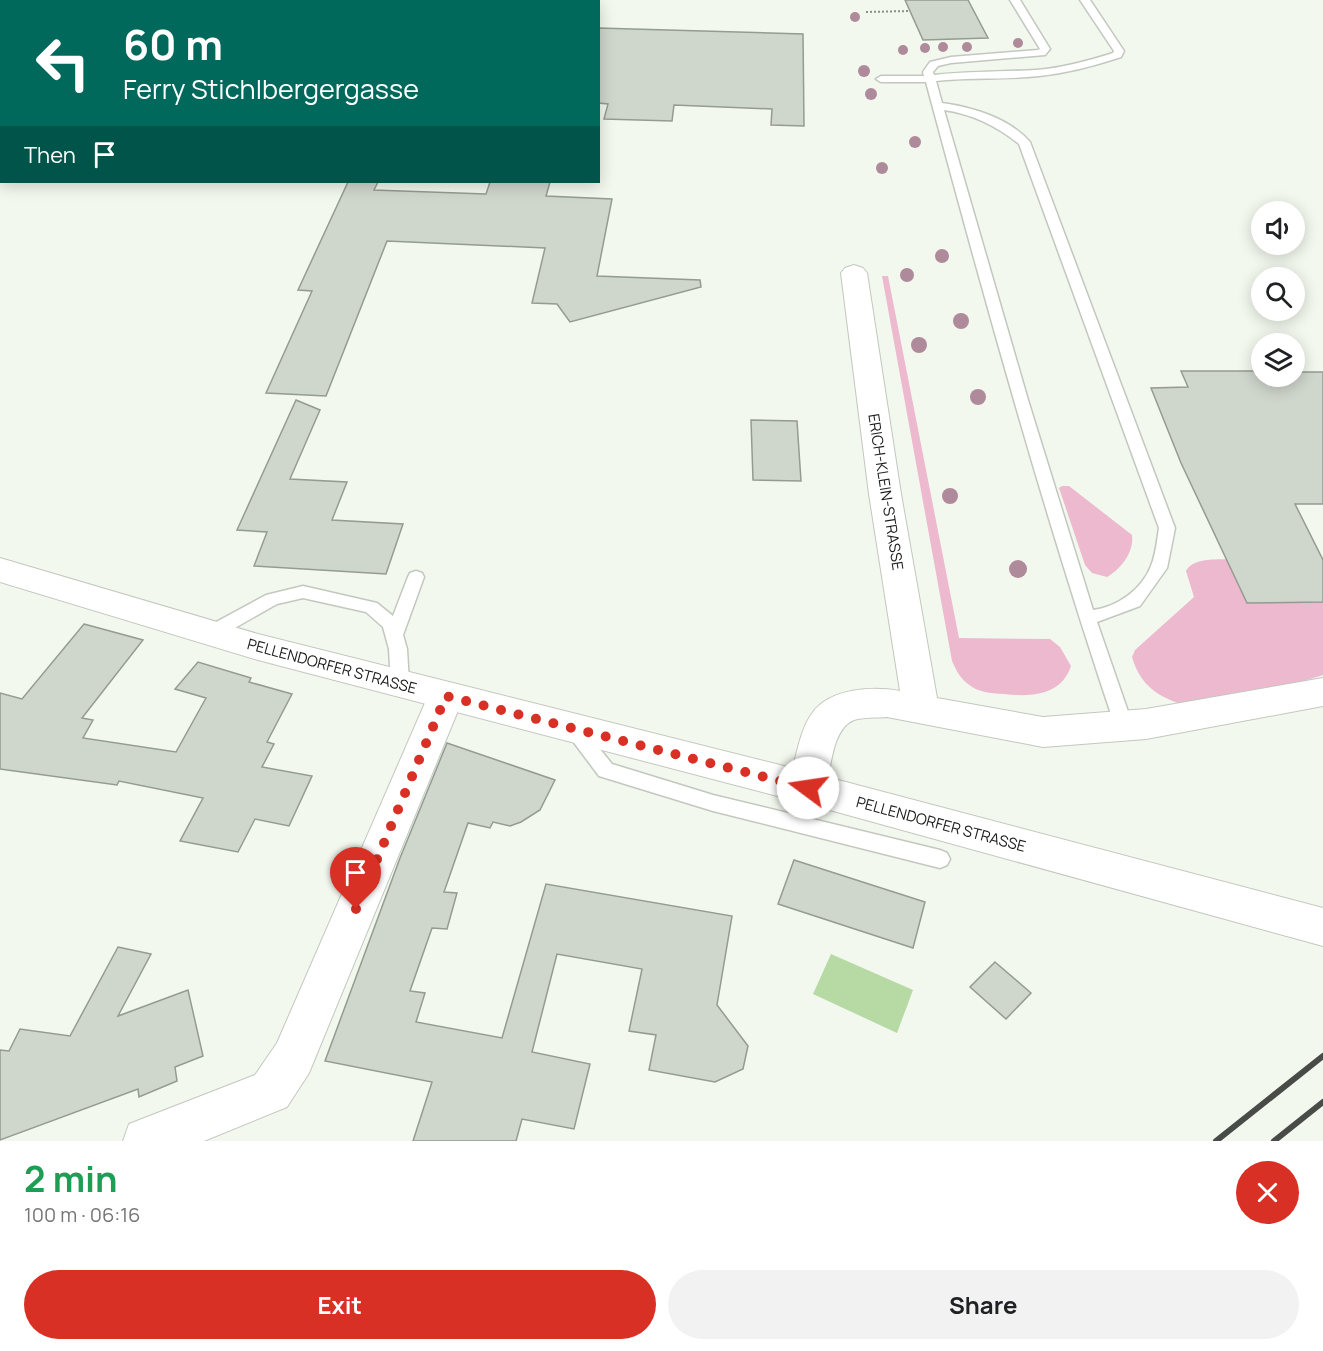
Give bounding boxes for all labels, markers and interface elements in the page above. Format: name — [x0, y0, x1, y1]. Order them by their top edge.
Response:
text: 60 m — [123, 15, 223, 73]
icon: left — [24, 24, 102, 102]
text: Ferry Stichlbergergasse — [123, 70, 419, 107]
icon: arrive — [88, 138, 121, 171]
text: Then — [24, 140, 76, 170]
map controls — [1251, 201, 1305, 387]
button: sound — [1251, 201, 1305, 255]
button: search — [1251, 267, 1305, 321]
button: layers — [1251, 333, 1305, 387]
street label: ERICH-KLEIN-STRASSE — [863, 412, 909, 572]
street label: PELLENDORFER STRASSE — [245, 633, 419, 699]
position arrow — [776, 756, 840, 820]
street label: PELLENDORFER STRASSE — [854, 791, 1028, 857]
pin — [330, 847, 381, 909]
icon: arrive — [339, 856, 372, 889]
text: 2 min — [24, 1154, 118, 1203]
button: close — [1236, 1161, 1299, 1224]
text: 100 m · 06:16 — [24, 1201, 141, 1228]
button: Exit — [24, 1270, 656, 1339]
button: Share — [668, 1270, 1299, 1339]

